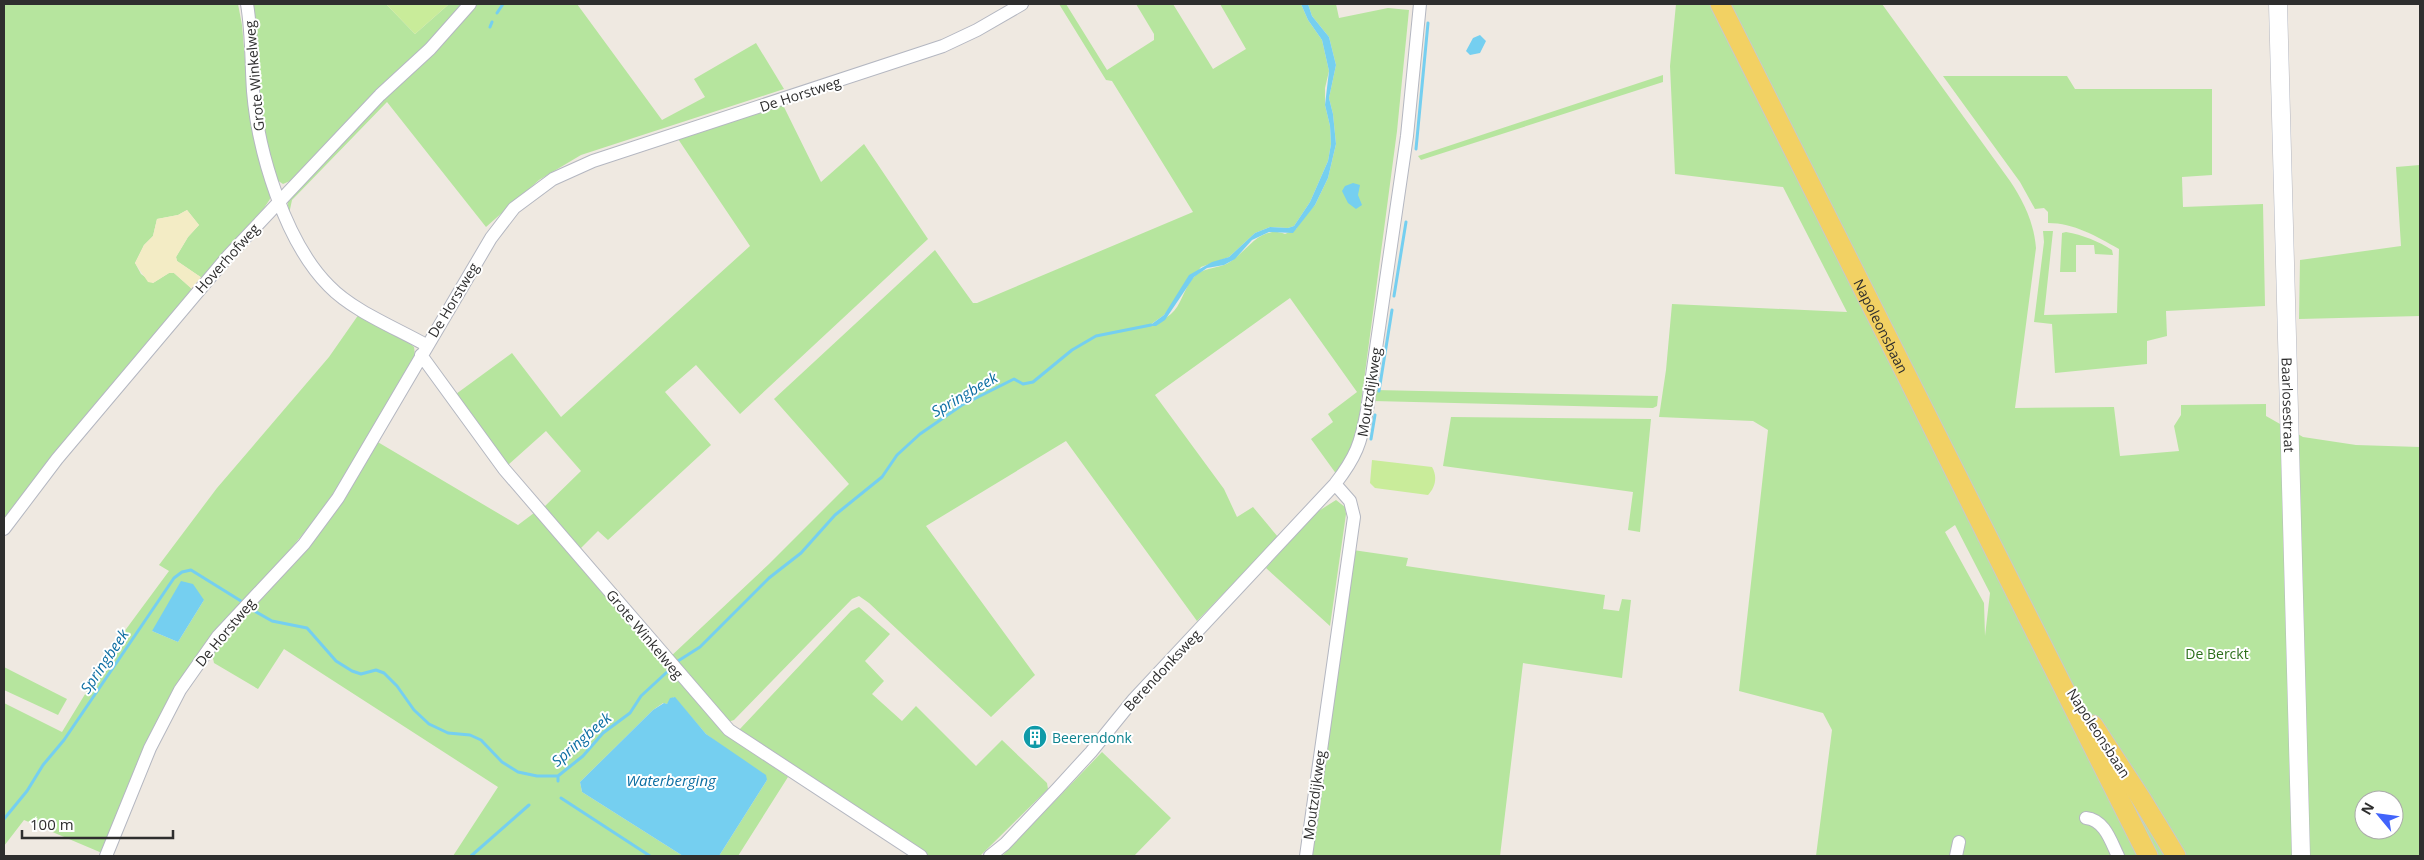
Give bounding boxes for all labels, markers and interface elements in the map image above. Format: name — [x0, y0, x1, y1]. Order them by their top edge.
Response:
street label: Grote Winkelweg — [240, 20, 268, 132]
street label: De Horstweg — [757, 72, 843, 116]
street label: Hoverhofweg — [191, 219, 264, 297]
street label: De Horstweg — [423, 259, 483, 341]
street label: Napoleonsbaan — [1850, 275, 1913, 376]
street label: Moutzdijkweg — [1353, 345, 1386, 438]
street label: Baarlosestraat — [2278, 357, 2300, 453]
water label: Springbeek — [927, 367, 1001, 421]
street label: Grote Winkelweg — [602, 585, 688, 683]
street label: De Horstweg — [191, 593, 260, 670]
water label: Springbeek — [75, 624, 133, 697]
street label: Berendonksweg — [1119, 625, 1205, 715]
park label: De Berckt — [2185, 644, 2249, 663]
street label: Napoleonsbaan — [2063, 685, 2135, 781]
water label: Springbeek — [547, 707, 616, 771]
building icon: Beerendonk — [1022, 724, 1048, 750]
place label: Beerendonk — [1052, 728, 1133, 747]
street label: Moutzdijkweg — [1298, 748, 1330, 841]
water label: Waterberging — [626, 770, 717, 790]
north arrow — [2354, 790, 2404, 840]
text: N — [2356, 799, 2378, 818]
scale bar — [22, 808, 174, 840]
text: 100 m — [30, 814, 74, 834]

